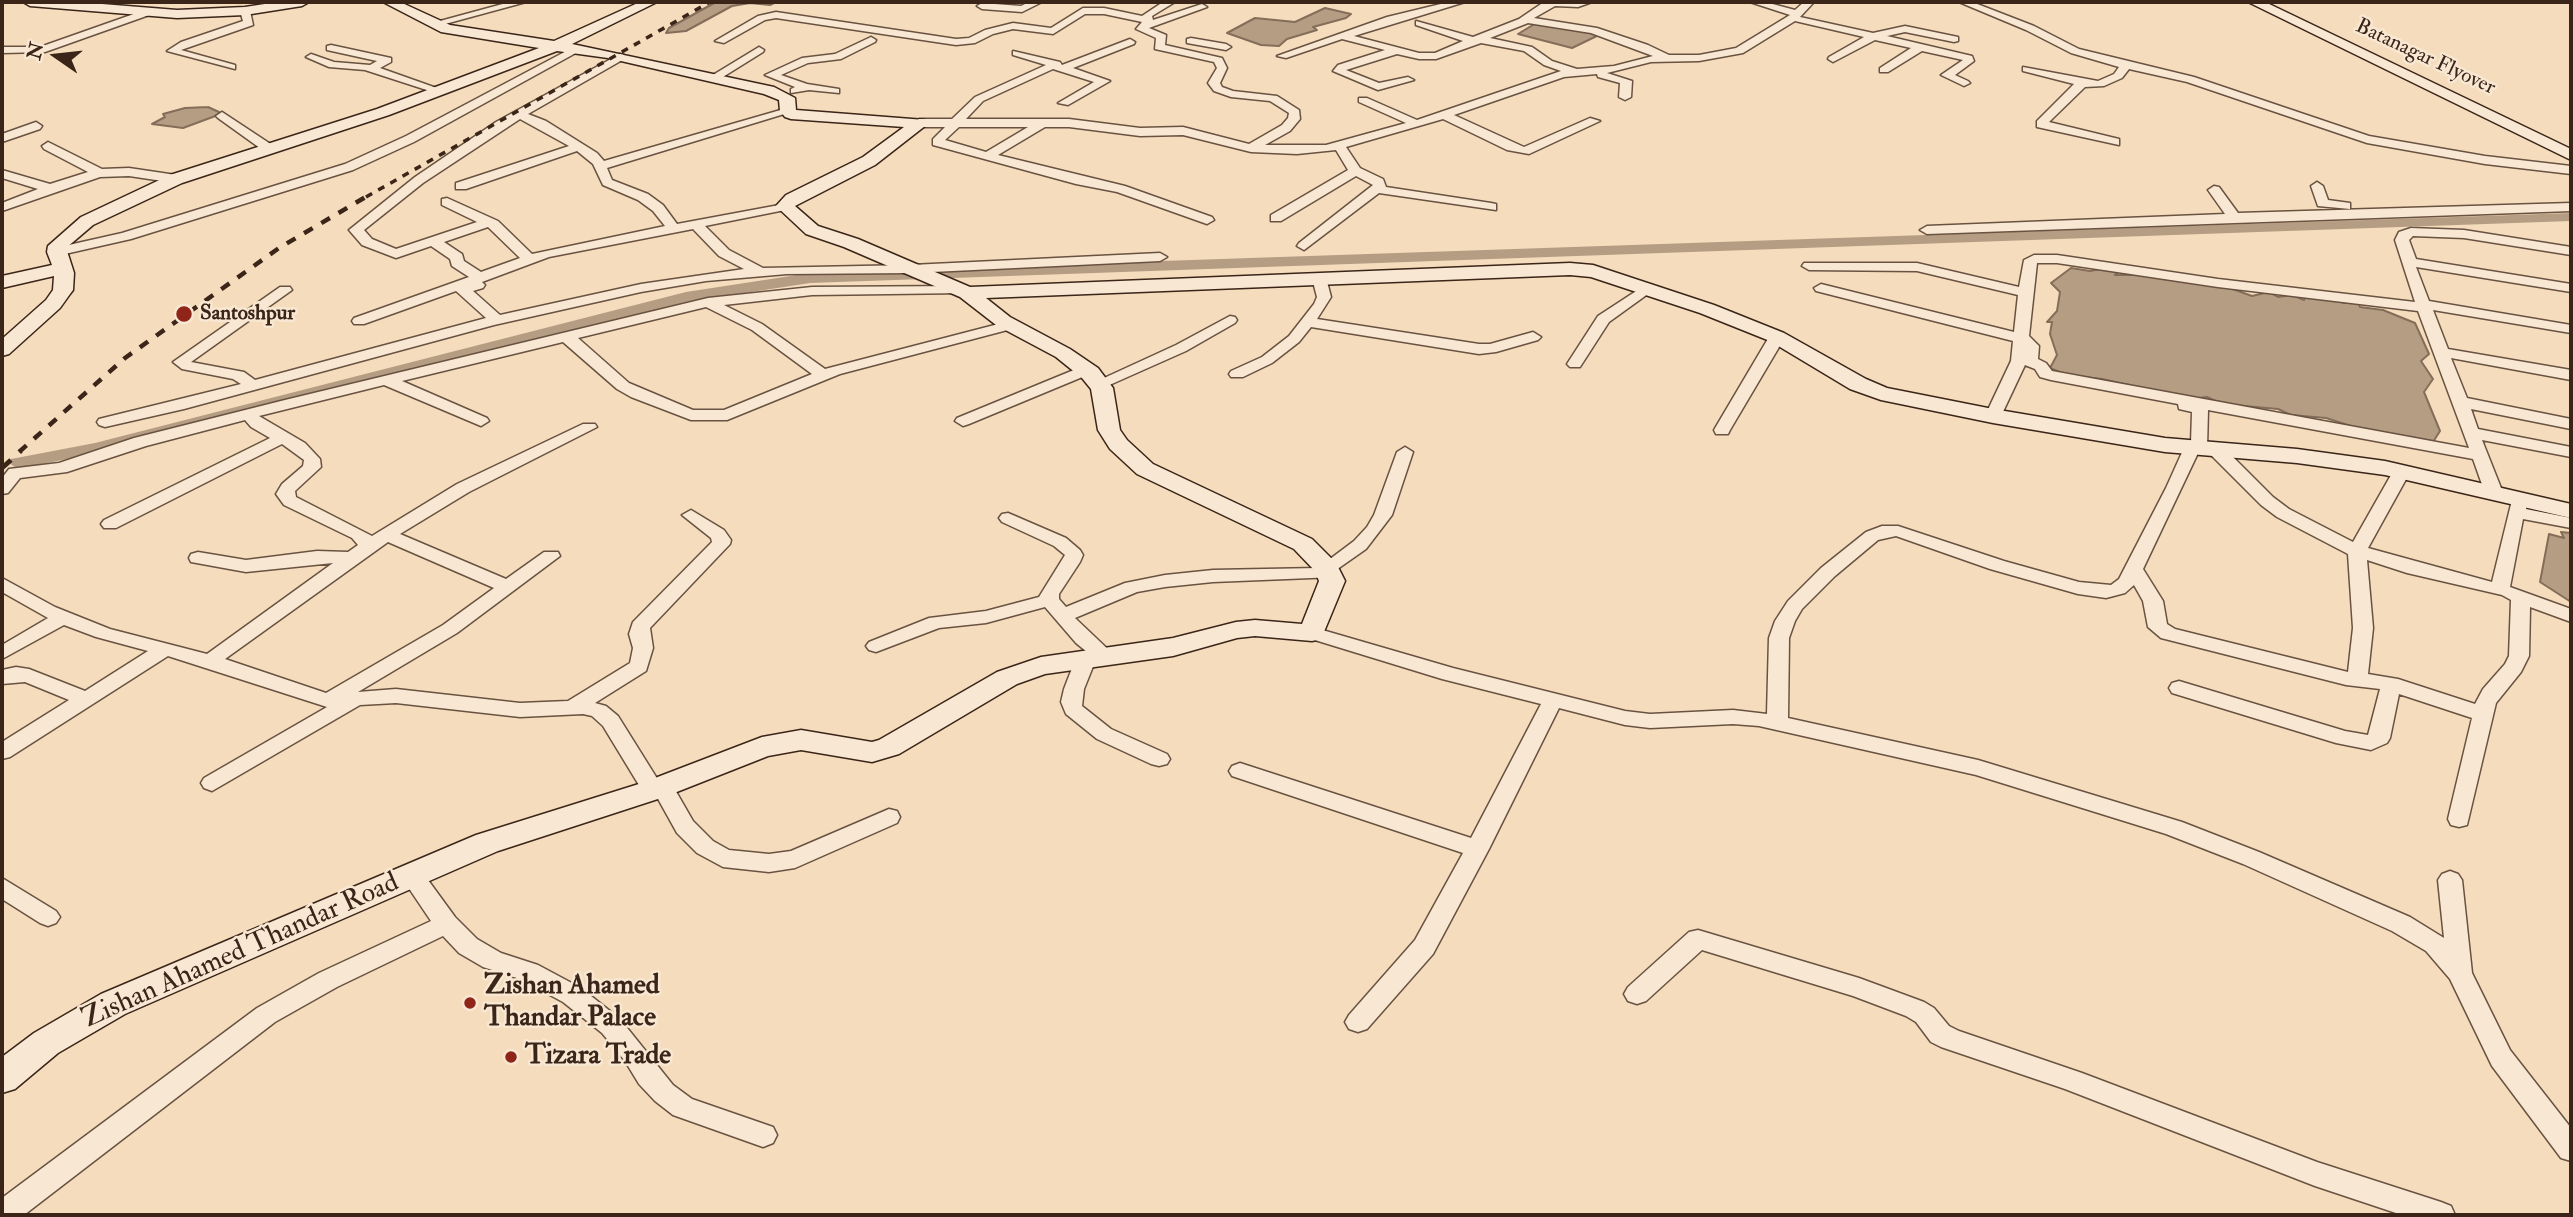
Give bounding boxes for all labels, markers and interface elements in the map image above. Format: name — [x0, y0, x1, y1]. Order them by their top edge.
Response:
street label: Batanagar Flyover — [2351, 15, 2499, 101]
north arrow — [21, 21, 91, 91]
text: N — [22, 40, 49, 62]
place label: Santoshpur — [200, 301, 295, 327]
marker: Santoshpur — [174, 304, 194, 324]
street label: Zishan Ahamed Thandar Road — [78, 867, 404, 1037]
place label: Zishan Ahamed Thandar Palace — [484, 970, 660, 1036]
marker: Zishan Ahamed Thandar Palace — [462, 995, 478, 1011]
place label: Tizara Trade — [525, 1040, 671, 1074]
marker: Tizara Trade — [503, 1049, 519, 1065]

